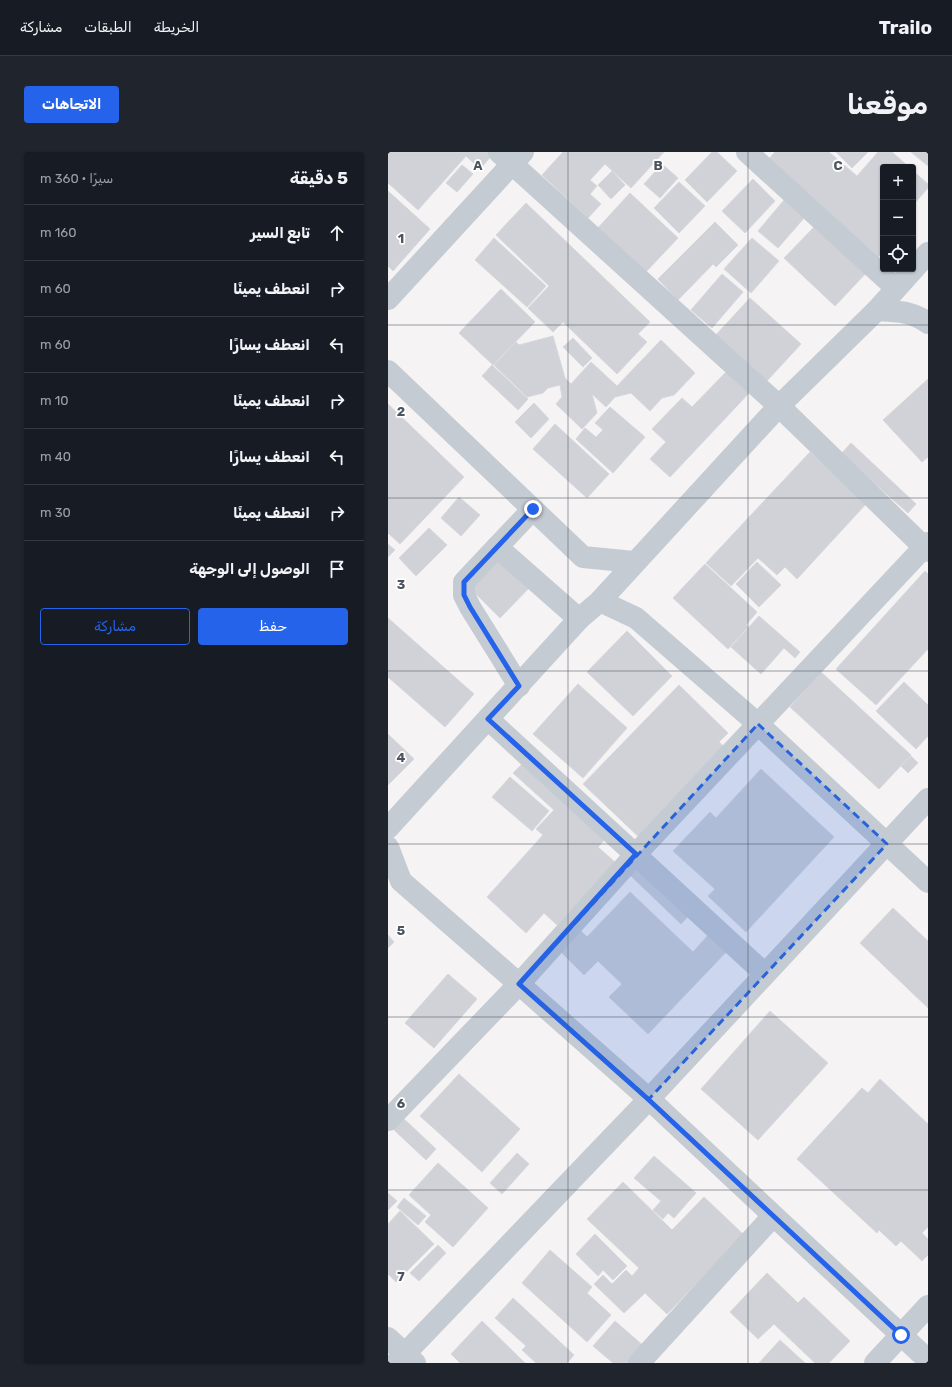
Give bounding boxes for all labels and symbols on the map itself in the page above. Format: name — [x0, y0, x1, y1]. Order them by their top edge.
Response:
text: A — [473, 158, 483, 173]
text: B — [653, 158, 663, 173]
text: C — [833, 158, 843, 173]
text: 1 — [398, 231, 404, 246]
text: 2 — [397, 404, 405, 419]
route end — [524, 500, 542, 518]
text: 3 — [397, 577, 406, 592]
text: 4 — [397, 750, 406, 765]
text: 5 — [397, 923, 405, 938]
text: 6 — [397, 1096, 406, 1111]
text: 7 — [397, 1269, 405, 1284]
route start — [892, 1326, 910, 1344]

